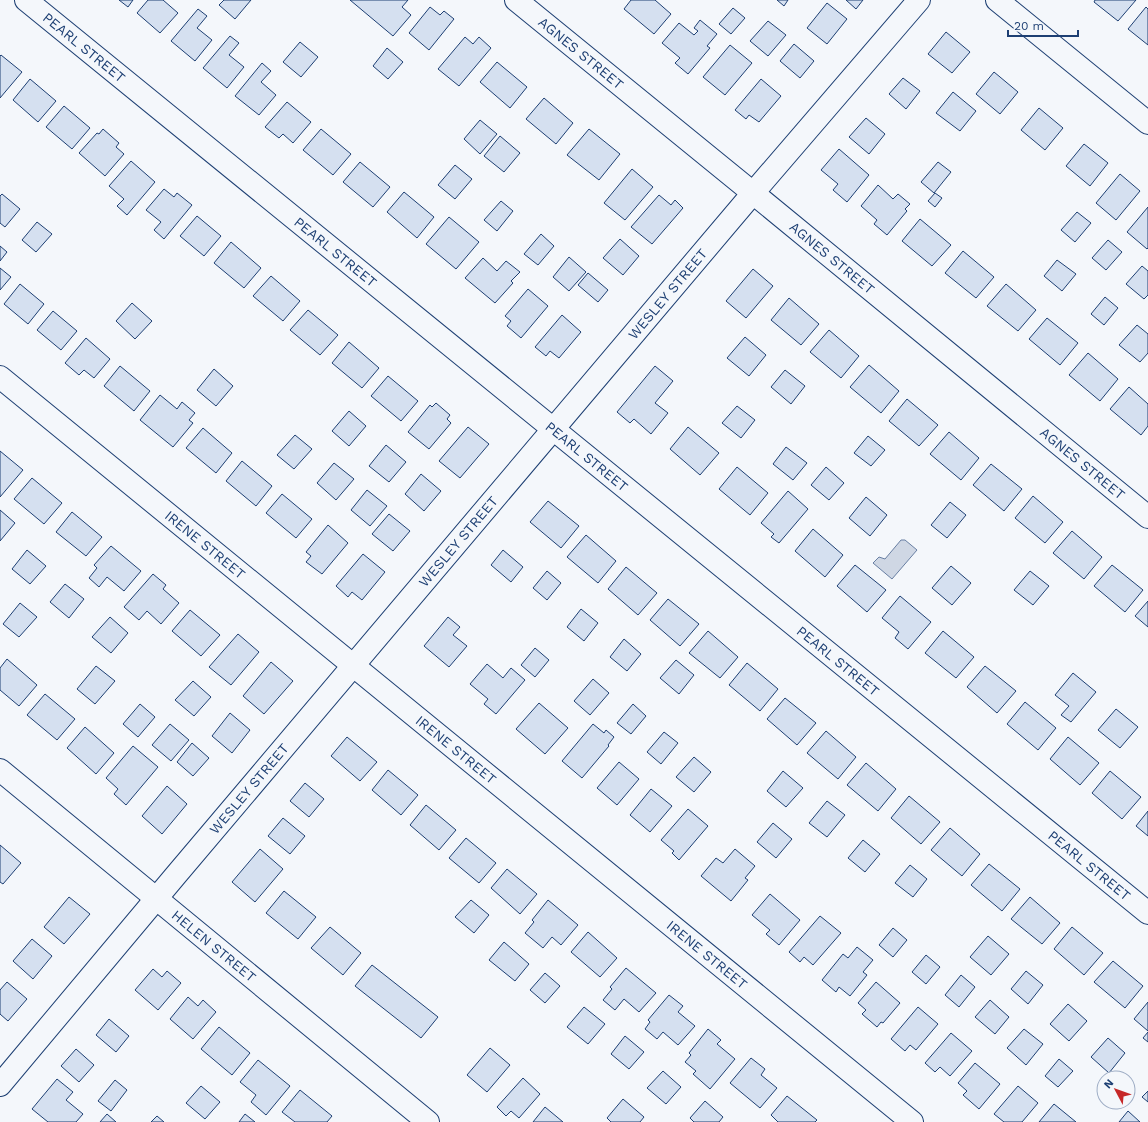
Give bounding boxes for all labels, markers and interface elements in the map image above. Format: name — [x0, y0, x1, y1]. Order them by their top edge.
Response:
street label: PEARL STREET — [40, 9, 129, 86]
scale bar — [1008, 12, 1078, 38]
street label: AGNES STREET — [535, 14, 627, 93]
text: 20 m — [1014, 19, 1044, 33]
street label: PEARL STREET — [291, 214, 380, 290]
street label: AGNES STREET — [787, 219, 878, 298]
street label: WESLEY STREET — [625, 245, 711, 343]
street label: PEARL STREET — [542, 418, 632, 495]
street label: AGNES STREET — [1037, 424, 1129, 503]
street label: WESLEY STREET — [415, 492, 501, 590]
street label: IRENE STREET — [162, 507, 249, 583]
street label: PEARL STREET — [794, 623, 883, 699]
street label: IRENE STREET — [413, 712, 500, 787]
street label: WESLEY STREET — [206, 740, 292, 837]
street label: PEARL STREET — [1045, 827, 1134, 904]
street label: HELEN STREET — [169, 907, 260, 986]
street label: IRENE STREET — [664, 917, 751, 992]
north arrow — [1096, 1070, 1136, 1110]
text: N — [1101, 1076, 1116, 1091]

